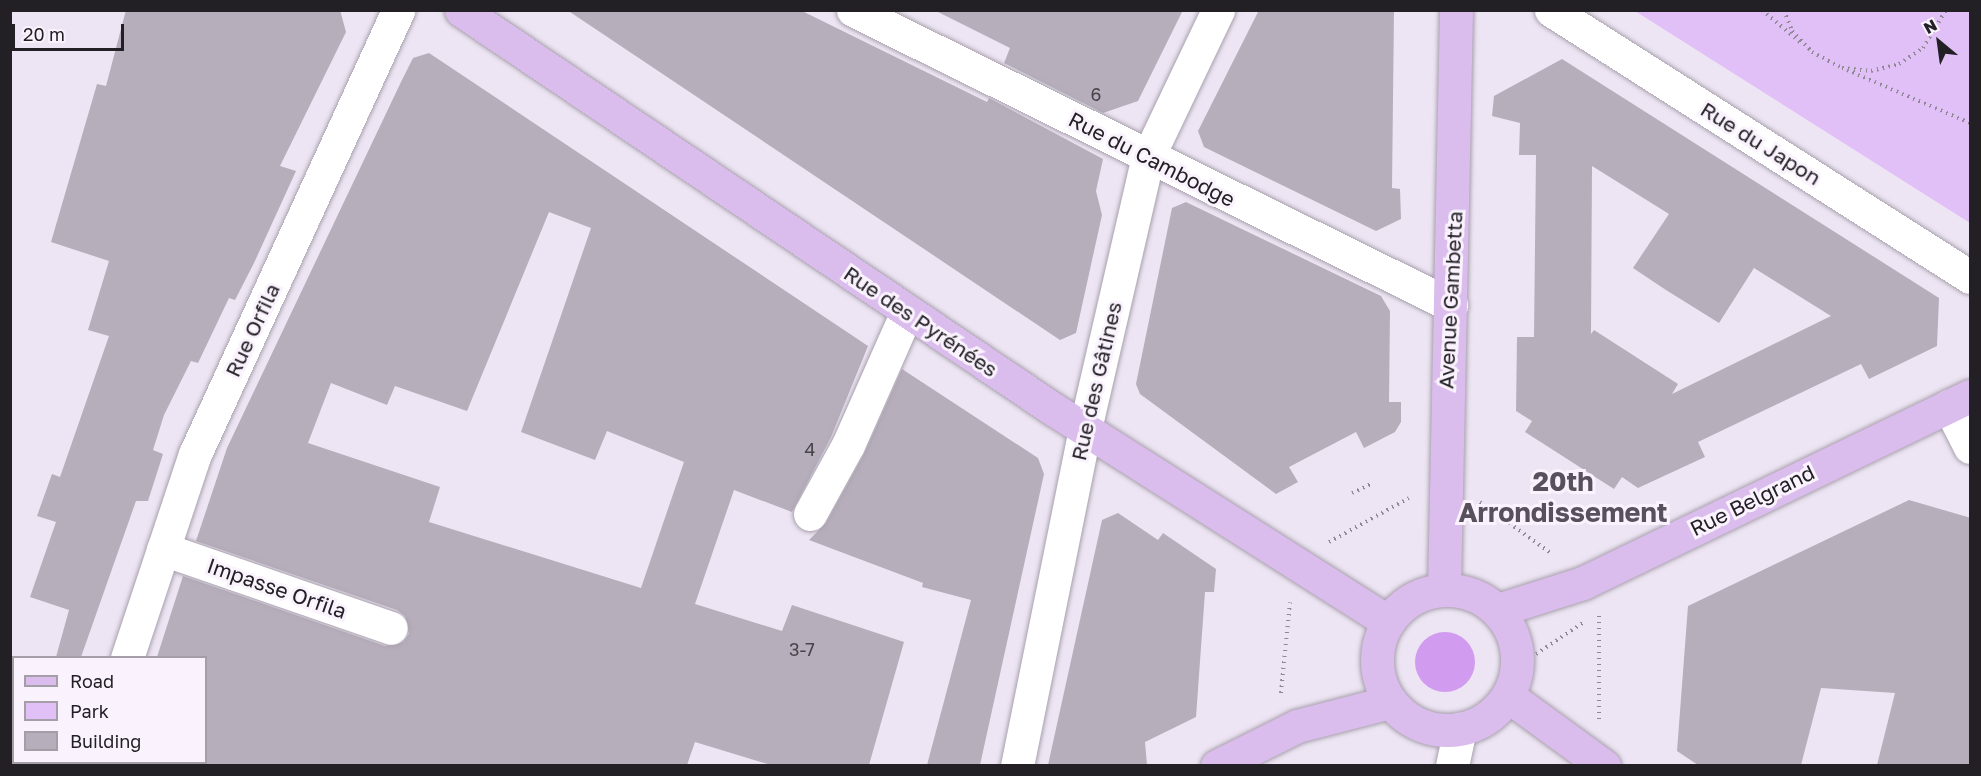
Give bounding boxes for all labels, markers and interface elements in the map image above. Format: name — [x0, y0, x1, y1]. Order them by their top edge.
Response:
scale bar — [15, 12, 128, 50]
north arrow — [1909, 12, 1969, 72]
text: N — [1920, 15, 1940, 38]
text: 20 m — [23, 23, 65, 45]
house number: 6 — [1091, 83, 1101, 105]
street label: Rue du Japon — [1696, 96, 1826, 190]
street label: Rue du Cambodge — [1065, 106, 1239, 212]
street label: Avenue Gambetta — [1433, 210, 1467, 390]
street label: Rue des Pyrénées — [839, 260, 1003, 382]
street label: Rue Orfila — [219, 279, 285, 381]
street label: Rue des Gâtines — [1065, 299, 1127, 463]
house number: 4 — [805, 438, 815, 460]
street label: Rue Belgrand — [1686, 459, 1818, 541]
district label: 20th Arrondissement — [1458, 465, 1668, 528]
street label: Impasse Orfila — [204, 552, 350, 624]
house number: 3-7 — [789, 638, 815, 660]
legend — [12, 656, 207, 764]
text: Road — [70, 670, 114, 692]
text: Park — [70, 700, 109, 722]
text: Building — [70, 730, 141, 752]

